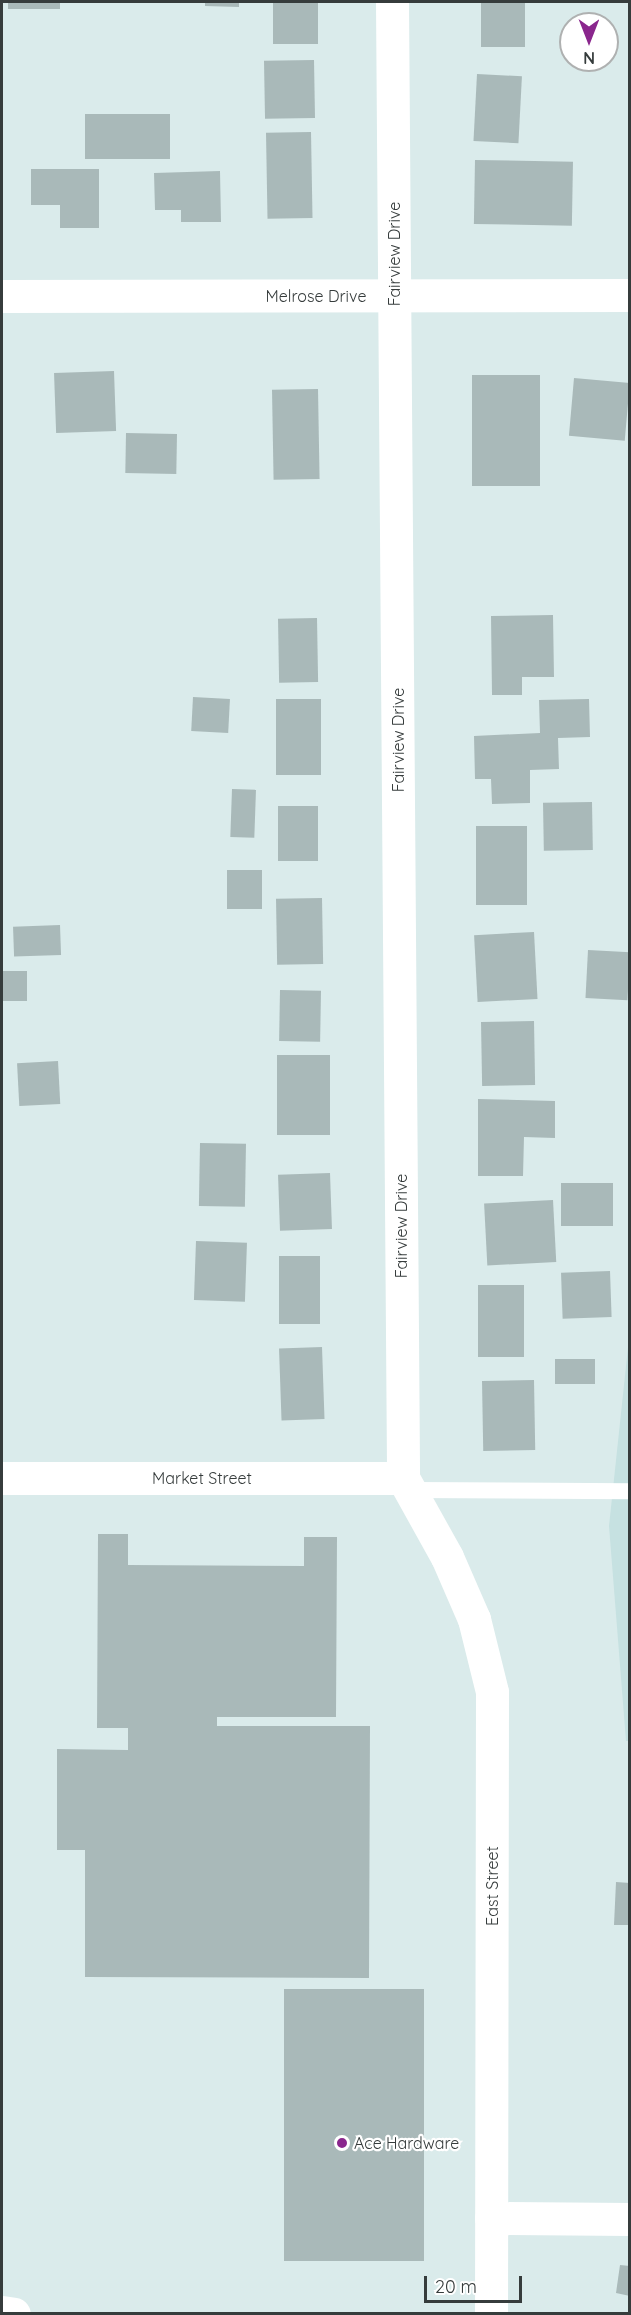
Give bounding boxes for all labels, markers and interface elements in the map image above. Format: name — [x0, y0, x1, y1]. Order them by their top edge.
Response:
north arrow — [559, 12, 619, 72]
text: N — [583, 48, 595, 68]
street label: Fairview Drive — [384, 202, 404, 306]
street label: Melrose Drive — [266, 286, 366, 306]
street label: Fairview Drive — [388, 688, 408, 792]
street label: Fairview Drive — [391, 1174, 411, 1278]
street label: Market Street — [152, 1468, 252, 1488]
street label: East Street — [482, 1846, 502, 1926]
place label: Ace Hardware — [354, 2133, 459, 2153]
marker: Ace Hardware — [335, 2136, 349, 2150]
scale bar — [427, 2264, 524, 2302]
text: 20 m — [435, 2275, 477, 2298]

